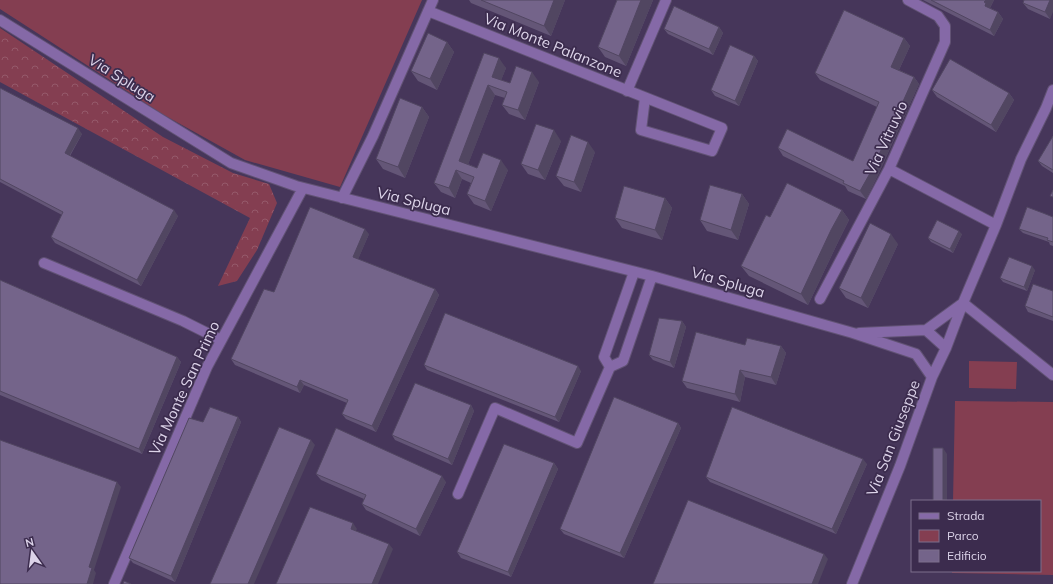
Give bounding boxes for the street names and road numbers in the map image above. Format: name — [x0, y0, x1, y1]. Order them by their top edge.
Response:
street label: Via Monte Palanzone — [481, 9, 625, 81]
street label: Via Spluga — [85, 50, 159, 106]
street label: Via Vitruvio — [860, 98, 912, 178]
street label: Via Spluga — [375, 183, 453, 219]
street label: Via Spluga — [689, 262, 767, 302]
street label: Via Monte San Primo — [145, 318, 223, 458]
street label: Via San Giuseppe — [862, 377, 924, 499]

